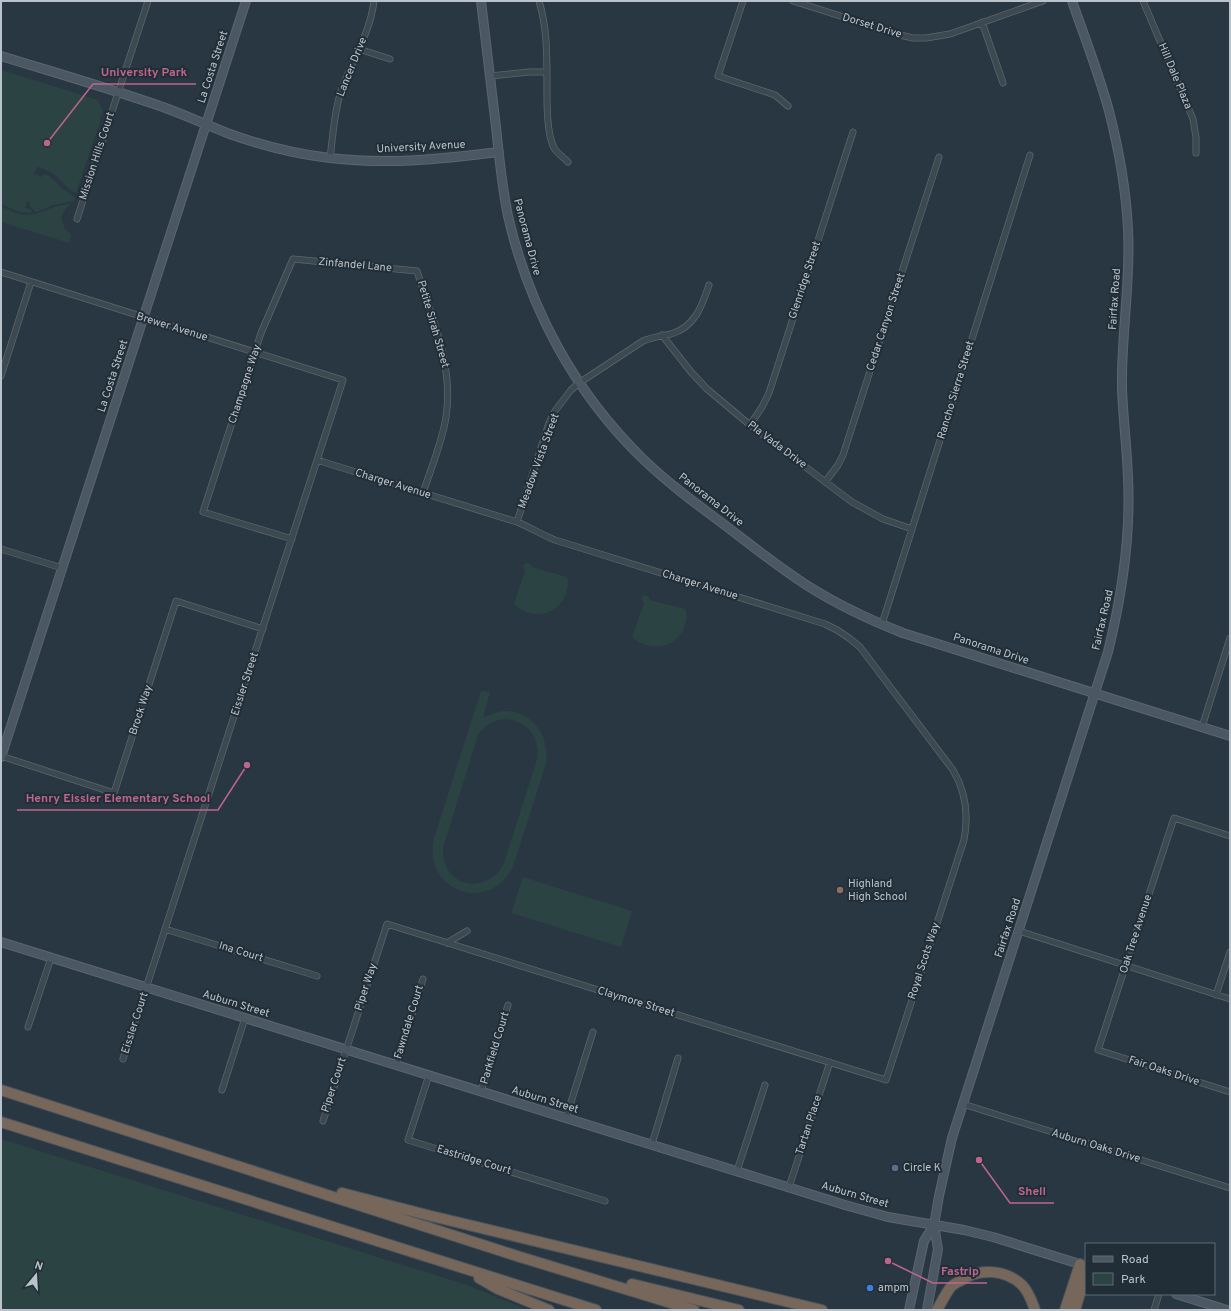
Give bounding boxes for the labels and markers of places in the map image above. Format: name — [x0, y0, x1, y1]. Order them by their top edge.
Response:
callout: University Park — [93, 60, 196, 84]
callout: Henry Eissler Elementary School — [17, 786, 218, 810]
place label: Highland High School — [848, 877, 907, 904]
marker: Highland High School — [835, 885, 845, 895]
place label: Circle K — [903, 1161, 941, 1175]
marker: Circle K — [890, 1163, 900, 1173]
callout: Shell — [1010, 1179, 1054, 1203]
callout: Fastrip — [933, 1259, 987, 1283]
place label: ampm — [878, 1281, 909, 1295]
marker: ampm — [865, 1283, 875, 1293]

